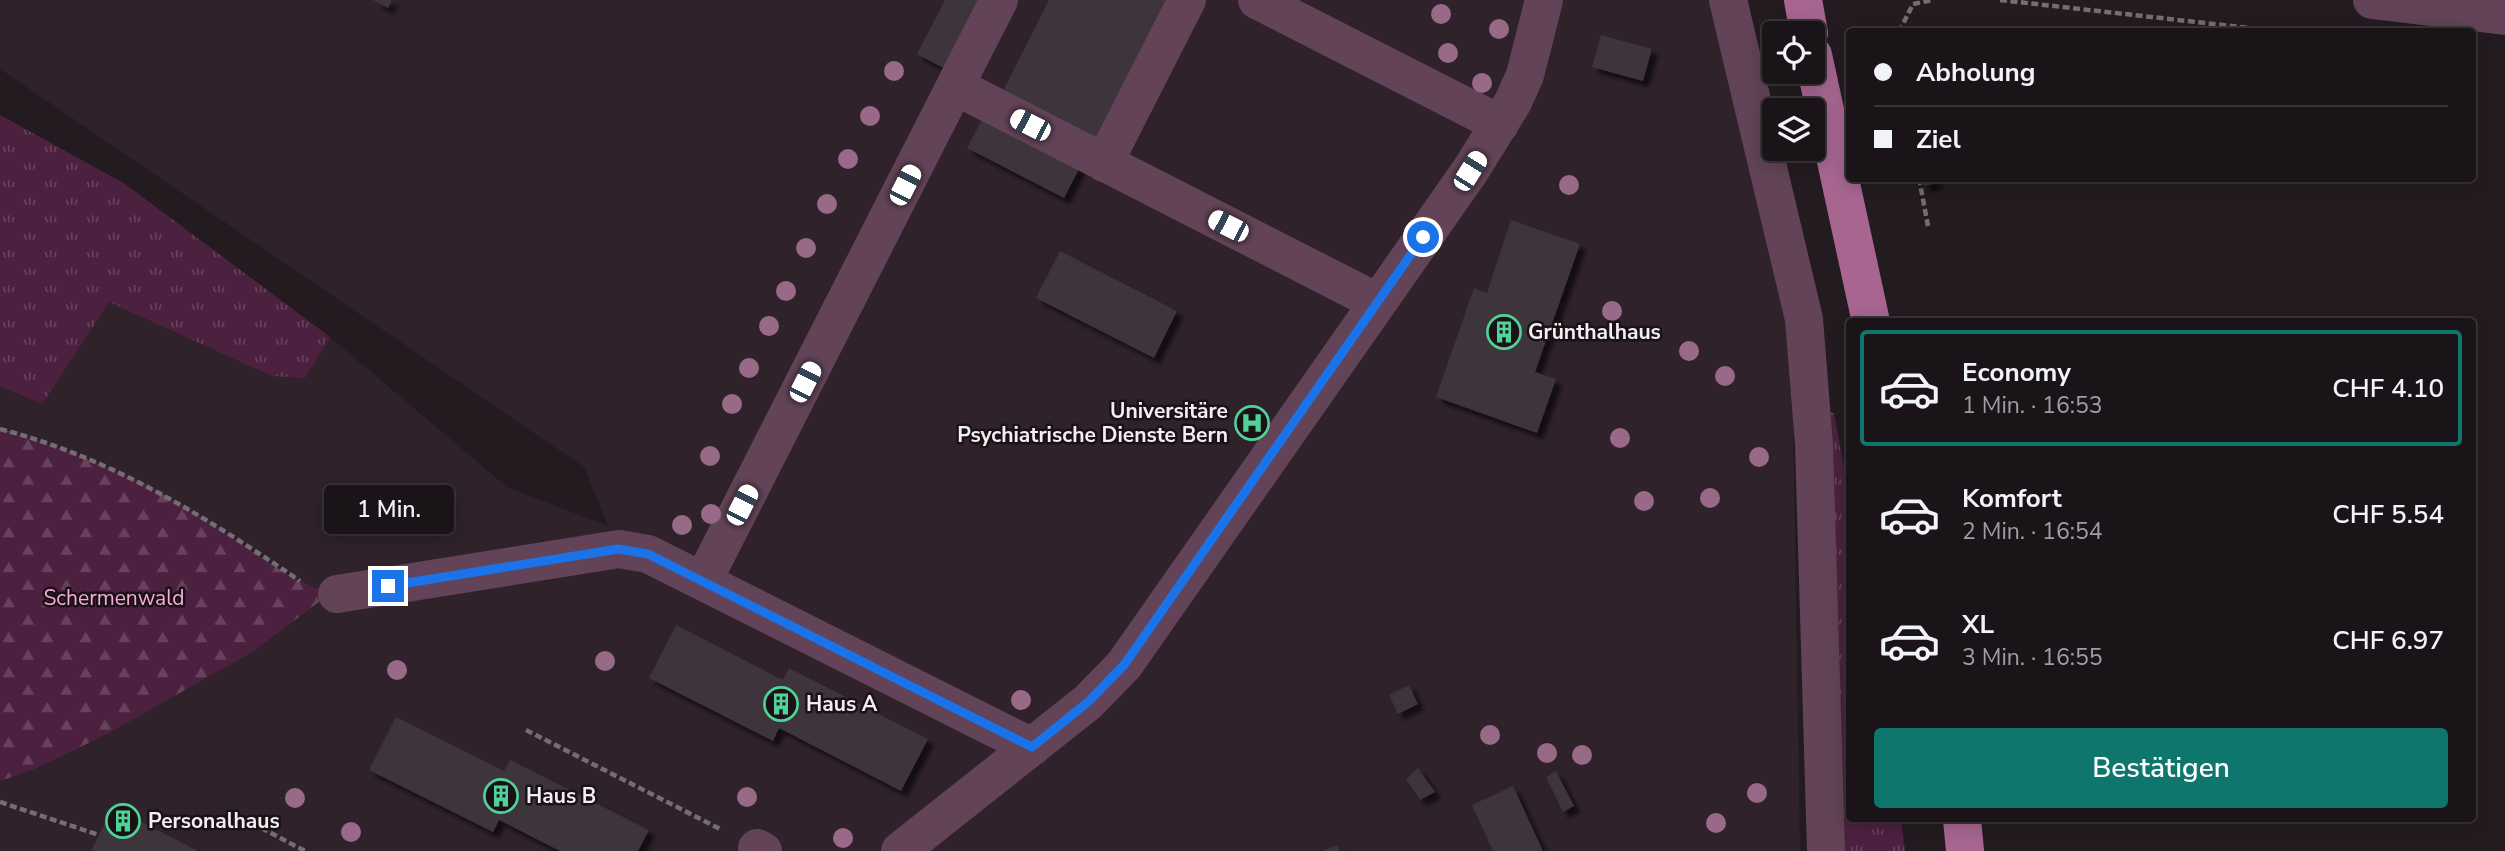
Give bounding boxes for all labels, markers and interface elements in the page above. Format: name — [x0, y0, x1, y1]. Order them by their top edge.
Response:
map controls — [1762, 21, 1825, 161]
button: locate — [1762, 21, 1825, 84]
text: Abholung — [1916, 55, 2035, 90]
button: layers — [1762, 98, 1825, 161]
car — [1007, 106, 1054, 144]
text: Ziel — [1916, 122, 1961, 157]
car — [1450, 148, 1491, 194]
car — [887, 162, 924, 208]
car — [1205, 207, 1252, 245]
route start — [1407, 221, 1439, 253]
building icon: Grünthalhaus — [1485, 313, 1523, 351]
place label: Grünthalhaus — [1528, 318, 1661, 346]
text: Economy — [1962, 355, 2071, 390]
icon: car — [1878, 357, 1941, 420]
car — [787, 359, 824, 405]
text: CHF 4.10 — [2332, 371, 2444, 406]
text: 1 Min. · 16:53 — [1962, 390, 2103, 421]
place label: Universitäre Psychiatrische Dienste Bern — [957, 397, 1228, 449]
hospital icon: Universitäre Psychiatrische Dienste Bern — [1233, 404, 1271, 442]
text: Komfort — [1962, 481, 2062, 516]
car — [724, 482, 761, 528]
icon: car — [1878, 483, 1941, 546]
callout: 1 Min. — [323, 484, 453, 534]
text: 1 Min. — [357, 494, 421, 525]
text: CHF 5.54 — [2332, 497, 2444, 532]
text: 2 Min. · 16:54 — [1962, 516, 2103, 547]
route end — [372, 570, 404, 602]
park label: Schermenwald — [43, 584, 185, 612]
text: XL — [1962, 607, 1994, 642]
icon: car — [1878, 609, 1941, 672]
text: CHF 6.97 — [2332, 623, 2444, 658]
text: 3 Min. · 16:55 — [1962, 642, 2103, 673]
building icon: Haus A — [762, 685, 800, 723]
place label: Haus A — [806, 690, 878, 718]
button: Bestätigen — [1874, 728, 2448, 808]
building icon: Haus B — [482, 777, 520, 815]
place label: Haus B — [526, 782, 596, 810]
building icon: Personalhaus — [104, 802, 142, 840]
place label: Personalhaus — [148, 807, 280, 835]

